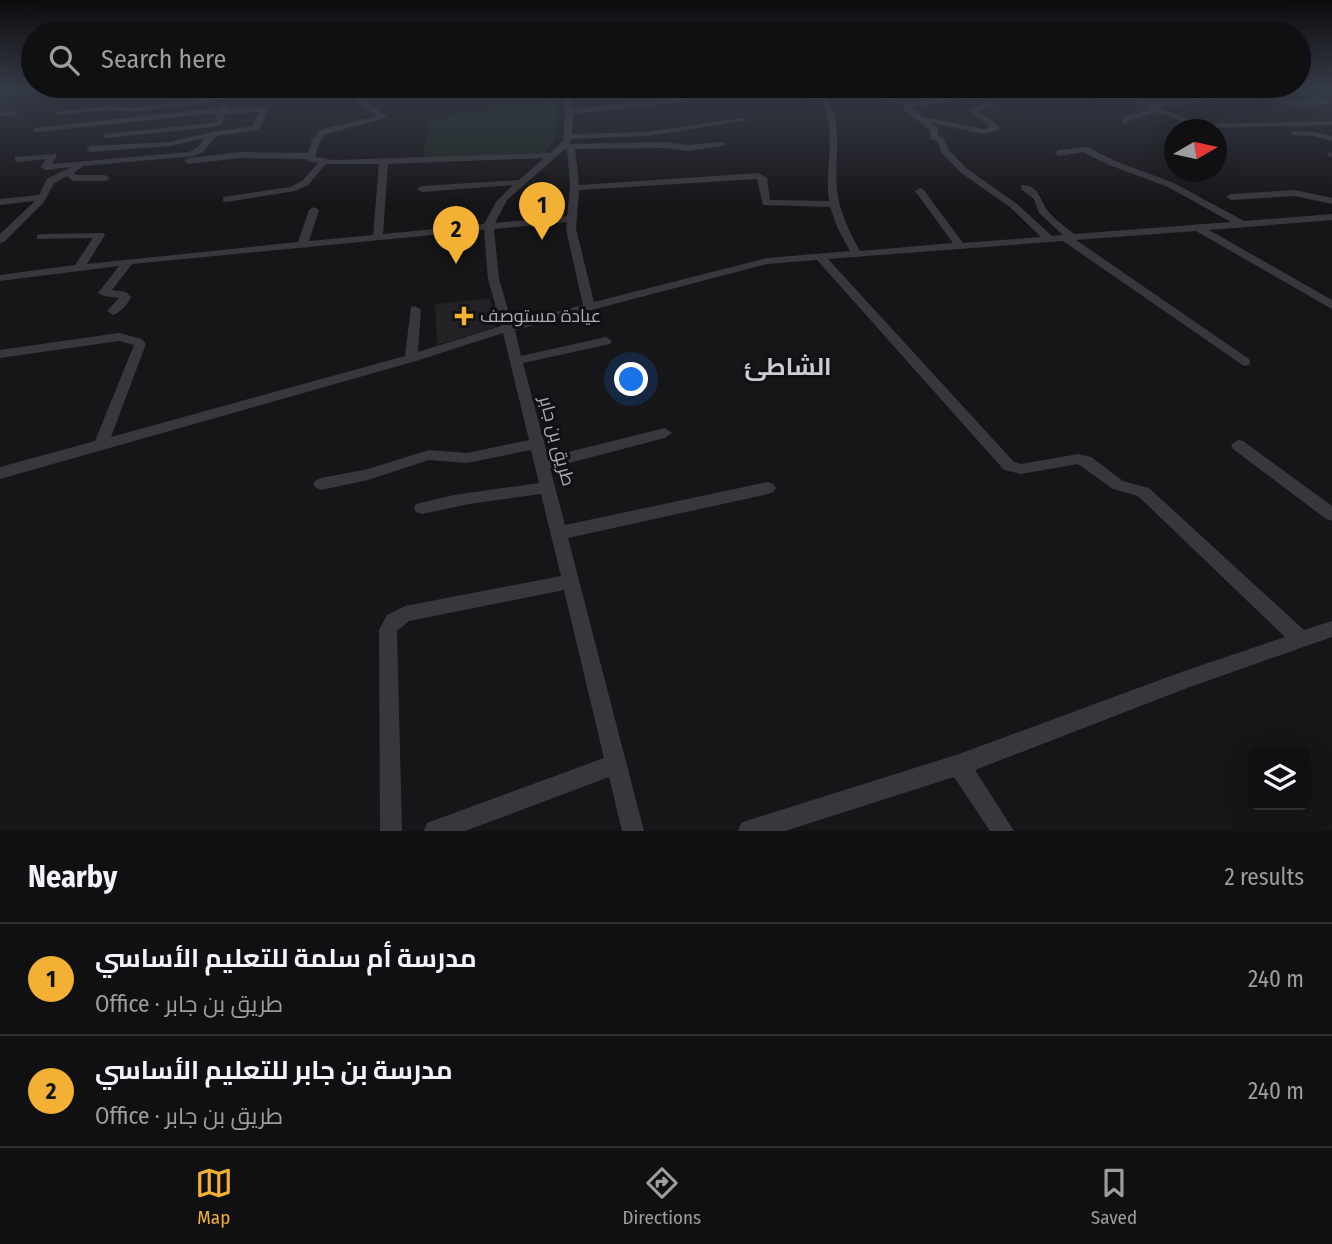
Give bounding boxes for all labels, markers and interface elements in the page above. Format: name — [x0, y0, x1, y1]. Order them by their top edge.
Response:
search box — [21, 21, 1311, 98]
icon: search — [45, 41, 83, 79]
text: Search here — [101, 44, 226, 75]
north arrow — [1164, 119, 1227, 182]
pin: 1 — [519, 182, 565, 240]
pin: 2 — [433, 206, 479, 264]
place label: عيادة مستوصف — [480, 305, 601, 327]
marker: عيادة مستوصف — [454, 306, 474, 326]
district label: الشاطئ — [744, 353, 832, 381]
your location — [614, 362, 648, 396]
street label: طريق بن جابر — [533, 393, 580, 489]
map controls — [1248, 747, 1311, 810]
button: layers — [1248, 747, 1311, 810]
text: Nearby — [28, 859, 117, 895]
text: 2 results — [1224, 863, 1304, 891]
text: مدرسة أم سلمة للتعليم الأساسي — [95, 943, 477, 974]
text: 1 — [46, 965, 56, 993]
text: 240 m — [1248, 965, 1304, 993]
text: Office · طريق بن جابر — [95, 990, 283, 1018]
text: مدرسة بن جابر للتعليم الأساسي — [95, 1055, 453, 1086]
text: 2 — [46, 1077, 56, 1105]
text: 240 m — [1248, 1077, 1304, 1105]
text: Office · طريق بن جابر — [95, 1102, 283, 1130]
tab: Map — [195, 1164, 233, 1229]
tab: Directions — [623, 1164, 701, 1229]
tab: Saved — [1091, 1164, 1137, 1229]

